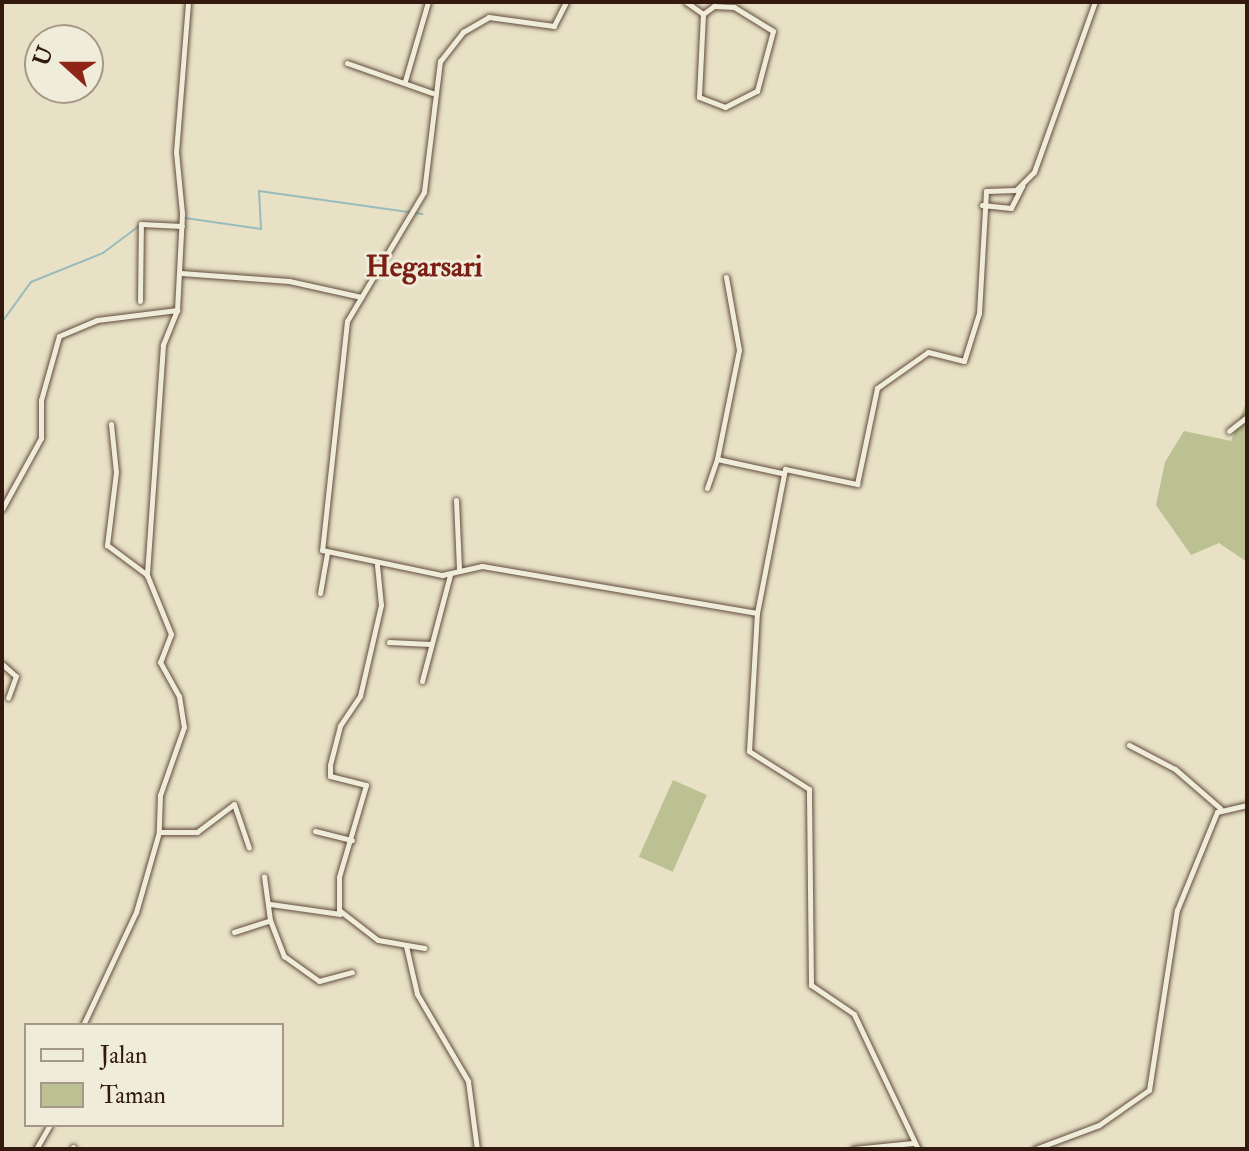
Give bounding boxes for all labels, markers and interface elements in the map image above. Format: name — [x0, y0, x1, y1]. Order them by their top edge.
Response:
north arrow — [24, 24, 104, 104]
text: U — [27, 42, 60, 70]
district label: Hegarsari — [366, 249, 482, 285]
legend — [24, 1023, 284, 1127]
text: Jalan — [100, 1040, 147, 1071]
text: Taman — [100, 1080, 166, 1111]

